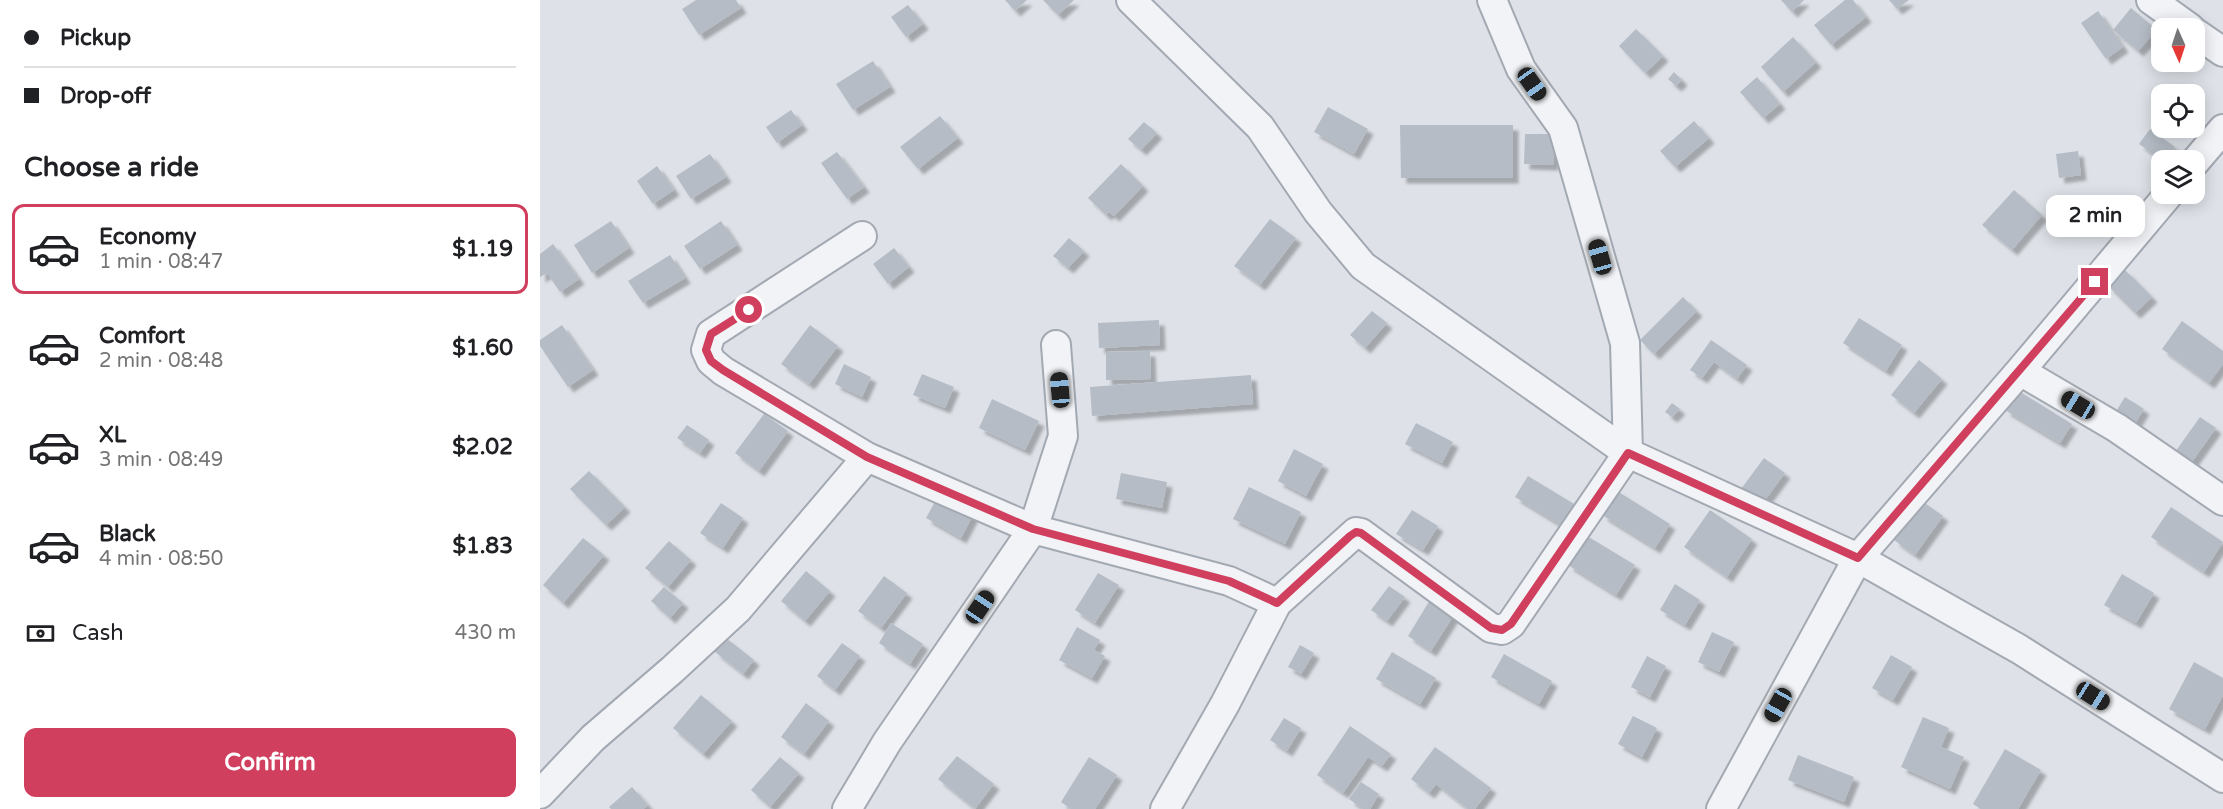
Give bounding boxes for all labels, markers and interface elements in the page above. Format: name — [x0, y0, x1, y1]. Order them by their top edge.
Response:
north arrow — [2151, 18, 2205, 72]
map controls — [2151, 18, 2205, 204]
text: Pickup — [60, 25, 131, 51]
car — [1514, 64, 1550, 104]
text: Drop-off — [60, 83, 151, 109]
button: locate — [2151, 84, 2205, 138]
button: layers — [2151, 150, 2205, 204]
text: Choose a ride — [24, 151, 199, 184]
callout: 2 min — [2046, 195, 2144, 237]
text: 2 min — [2069, 204, 2122, 228]
icon: car — [27, 222, 81, 276]
text: Economy — [99, 224, 196, 250]
text: $1.19 — [452, 236, 513, 262]
car — [1586, 237, 1614, 277]
text: 1 min · 08:47 — [99, 250, 223, 274]
route end — [2081, 268, 2108, 295]
route start — [735, 296, 762, 323]
icon: car — [27, 321, 81, 375]
text: Comfort — [99, 323, 185, 349]
text: $1.60 — [452, 335, 513, 361]
text: 2 min · 08:48 — [99, 349, 223, 373]
car — [1049, 371, 1071, 409]
car — [2058, 388, 2098, 422]
icon: car — [27, 420, 81, 474]
text: XL — [99, 422, 126, 448]
text: $2.02 — [452, 434, 513, 460]
text: 3 min · 08:49 — [99, 448, 223, 472]
icon: car — [27, 519, 81, 573]
text: Black — [99, 521, 156, 547]
text: $1.83 — [452, 533, 513, 559]
text: 4 min · 08:50 — [99, 547, 223, 571]
car — [962, 587, 998, 627]
icon: cash — [24, 617, 57, 650]
text: Cash — [72, 620, 124, 646]
text: 430 m — [455, 621, 516, 645]
car — [2073, 679, 2113, 713]
car — [1761, 685, 1795, 725]
button: Confirm — [24, 728, 516, 797]

